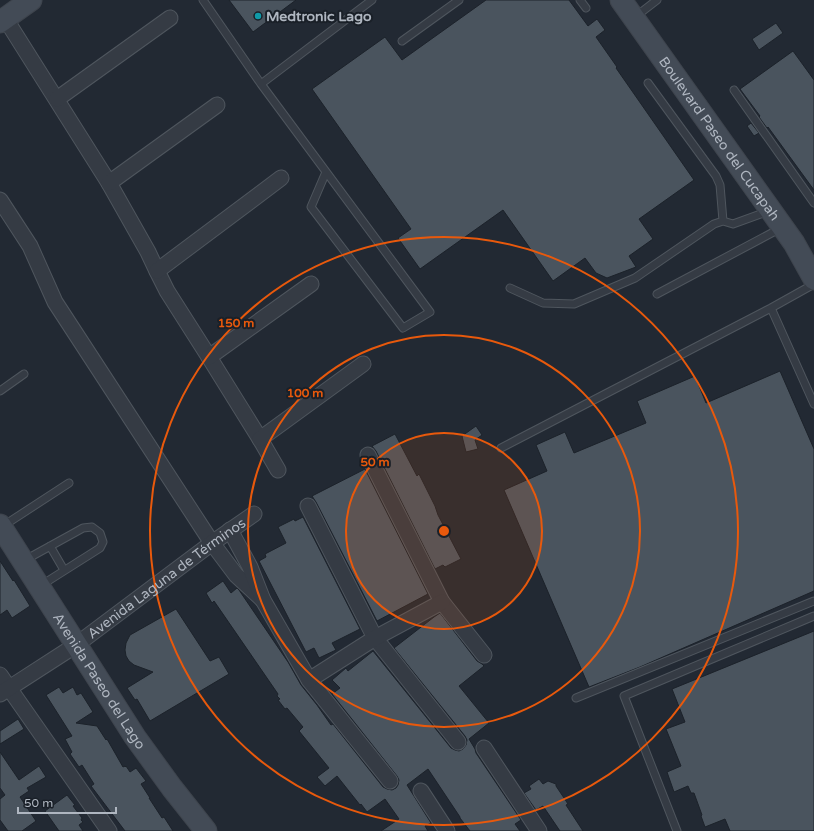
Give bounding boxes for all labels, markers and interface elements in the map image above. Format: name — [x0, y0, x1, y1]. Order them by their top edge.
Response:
place label: Medtronic Lago — [266, 8, 372, 25]
marker: Medtronic Lago — [253, 11, 263, 21]
street label: Boulevard Paseo del Cucapah — [655, 53, 783, 224]
text: 150 m — [218, 316, 254, 330]
text: 100 m — [287, 386, 323, 400]
text: 50 m — [360, 455, 390, 469]
street label: Avenida Laguna de Términos — [84, 514, 249, 642]
centre of rings — [437, 524, 451, 538]
street label: Avenida Paseo del Lago — [49, 610, 149, 753]
scale bar — [18, 789, 116, 815]
text: 50 m — [24, 796, 53, 810]

